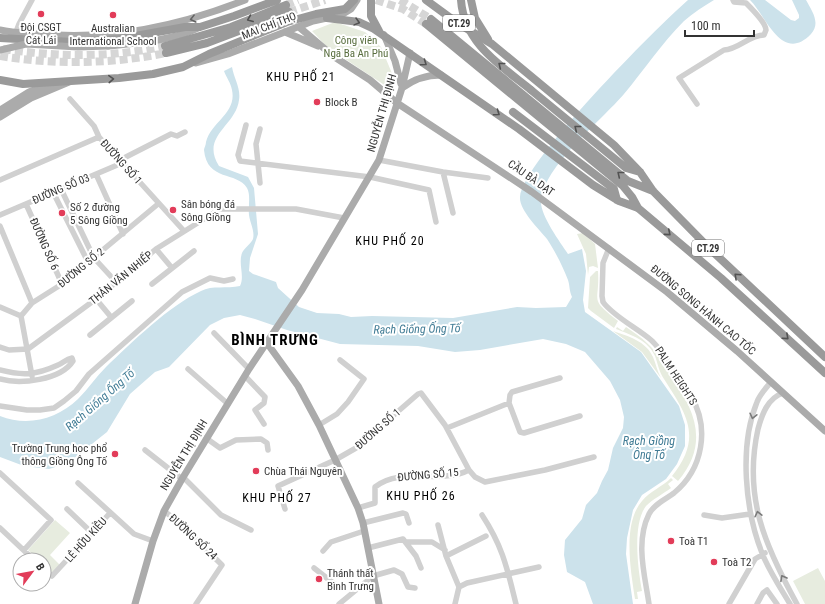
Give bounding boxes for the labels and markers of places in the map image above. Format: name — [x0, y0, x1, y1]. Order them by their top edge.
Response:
marker: Đội CSGT Cát Lái — [36, 9, 46, 19]
marker: Australian International School — [108, 10, 118, 20]
place label: Đội CSGT Cát Lái — [20, 21, 62, 47]
place label: Australian International School — [69, 22, 157, 48]
place label: Block B — [325, 96, 358, 109]
marker: Block B — [312, 97, 322, 107]
place label: Sân bóng đá Sông Giồng — [181, 198, 235, 224]
place label: Số 2 đường 5 Sông Giồng — [70, 201, 128, 227]
marker: Sân bóng đá Sông Giồng — [168, 205, 178, 215]
marker: Số 2 đường 5 Sông Giồng — [57, 208, 67, 218]
place label: Trường Trung học phổ thông Giồng Ông Tố — [12, 442, 107, 468]
marker: Trường Trung học phổ thông Giồng Ông Tố — [110, 449, 120, 459]
place label: Chùa Thái Nguyên — [264, 465, 342, 478]
marker: Chùa Thái Nguyên — [251, 466, 261, 476]
place label: Toà T1 — [679, 535, 708, 548]
marker: Toà T1 — [666, 536, 676, 546]
place label: Toà T2 — [722, 556, 751, 569]
marker: Toà T2 — [709, 557, 719, 567]
place label: Thánh thất Bình Trưng — [327, 567, 374, 593]
marker: Thánh thất Bình Trưng — [314, 574, 324, 584]

